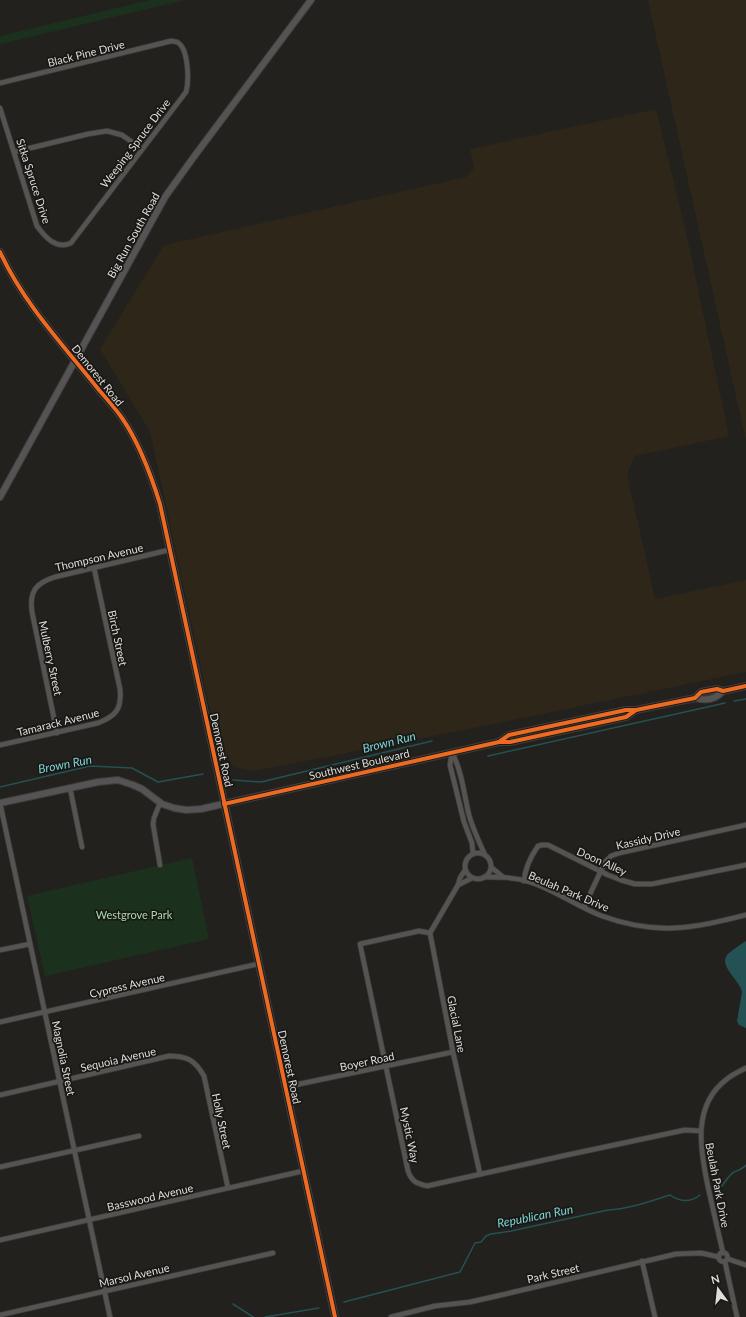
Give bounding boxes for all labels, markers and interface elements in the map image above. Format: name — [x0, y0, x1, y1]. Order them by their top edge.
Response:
street label: Black Pine Drive — [46, 37, 126, 69]
street label: Weeping Spruce Drive — [97, 96, 173, 190]
street label: Sitka Spruce Drive — [14, 137, 54, 225]
street label: Big Run South Road — [104, 190, 162, 280]
street label: Demorest Road — [69, 342, 127, 408]
street label: Thompson Avenue — [54, 541, 144, 573]
street label: Birch Street — [106, 609, 130, 667]
street label: Mulberry Street — [37, 619, 65, 697]
street label: Tamarack Avenue — [16, 705, 101, 739]
street label: Demorest Road — [208, 712, 236, 788]
water label: Brown Run — [361, 728, 417, 756]
street label: Southwest Boulevard — [307, 746, 411, 782]
water label: Brown Run — [37, 751, 93, 777]
street label: Kassidy Drive — [615, 824, 682, 852]
street label: Doon Alley — [575, 844, 629, 878]
street label: Beulah Park Drive — [527, 868, 612, 914]
park label: Westgrove Park — [96, 908, 173, 921]
street label: Cypress Avenue — [88, 970, 166, 1000]
street label: Glacial Lane — [445, 994, 469, 1054]
street label: Magnolia Street — [50, 1019, 78, 1097]
street label: Demorest Road — [276, 1029, 304, 1105]
street label: Sequoia Avenue — [79, 1044, 157, 1074]
street label: Boyer Road — [339, 1049, 395, 1073]
street label: Holly Street — [210, 1092, 234, 1150]
street label: Mystic Way — [398, 1106, 422, 1164]
street label: Beulah Park Drive — [703, 1141, 733, 1229]
street label: Basswood Avenue — [106, 1181, 195, 1213]
water label: Republican Run — [496, 1201, 574, 1231]
street label: Marsol Avenue — [97, 1261, 171, 1289]
street label: Park Street — [526, 1261, 580, 1285]
north arrow — [698, 1269, 738, 1309]
text: N — [710, 1271, 721, 1286]

